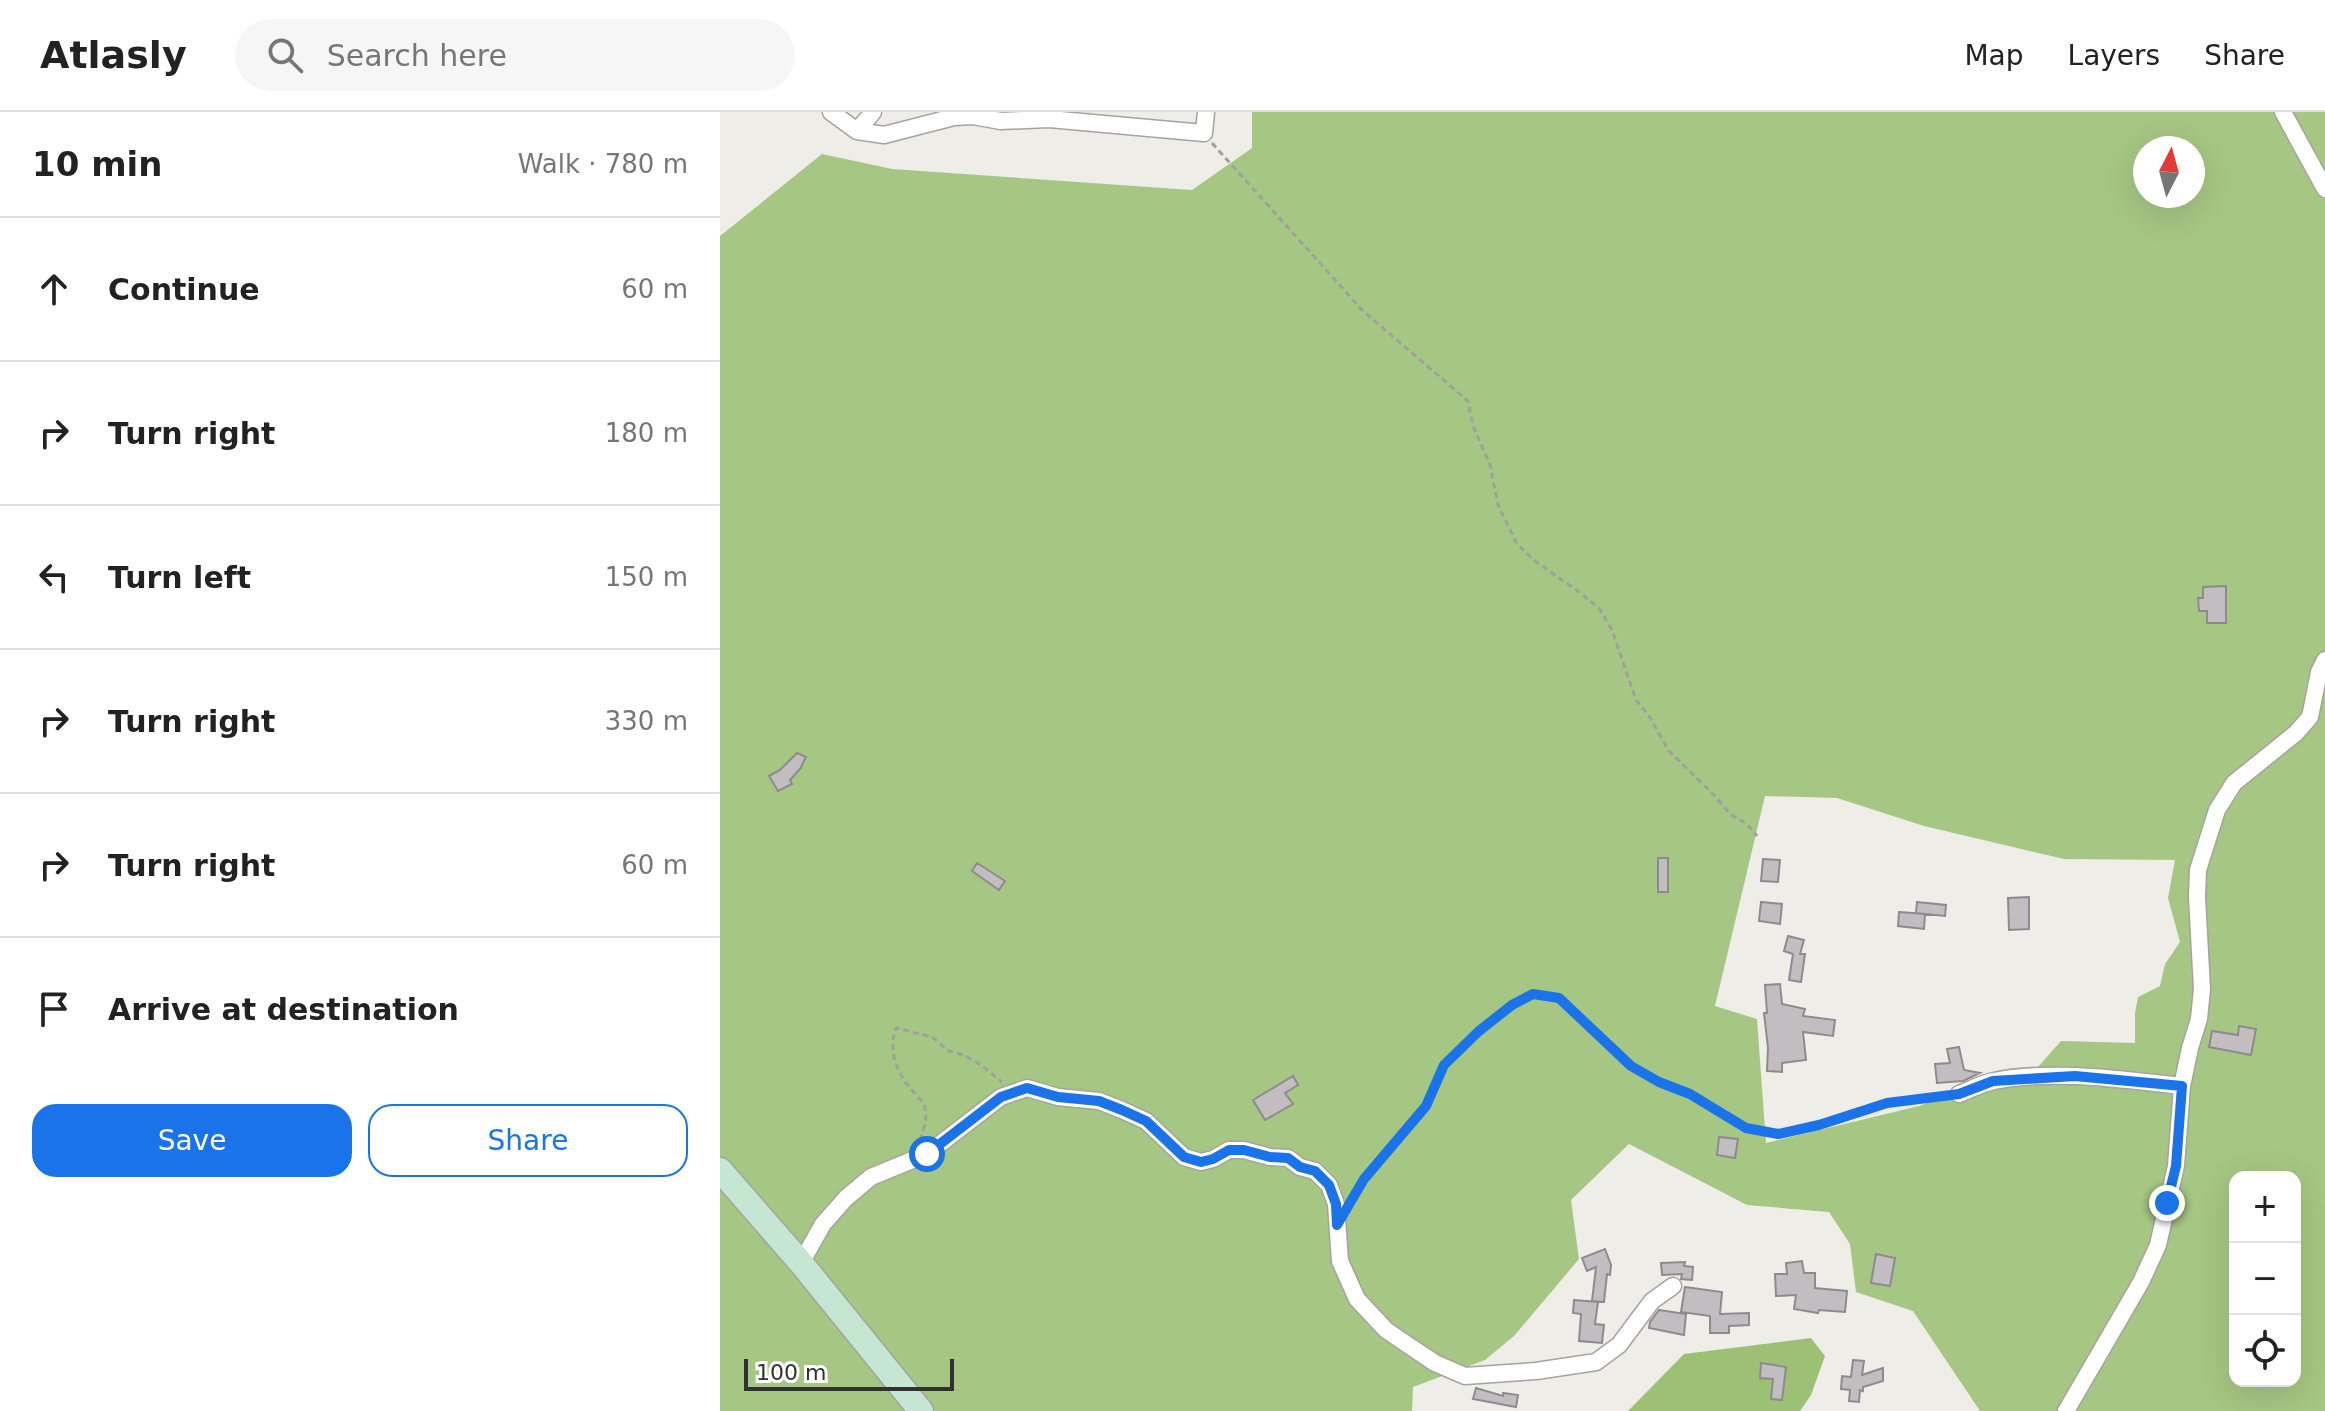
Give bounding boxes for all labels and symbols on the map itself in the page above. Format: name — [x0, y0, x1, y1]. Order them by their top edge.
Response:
north arrow — [2133, 136, 2205, 208]
route start — [909, 1136, 945, 1172]
route end — [2149, 1185, 2185, 1221]
scale bar — [744, 1355, 954, 1391]

